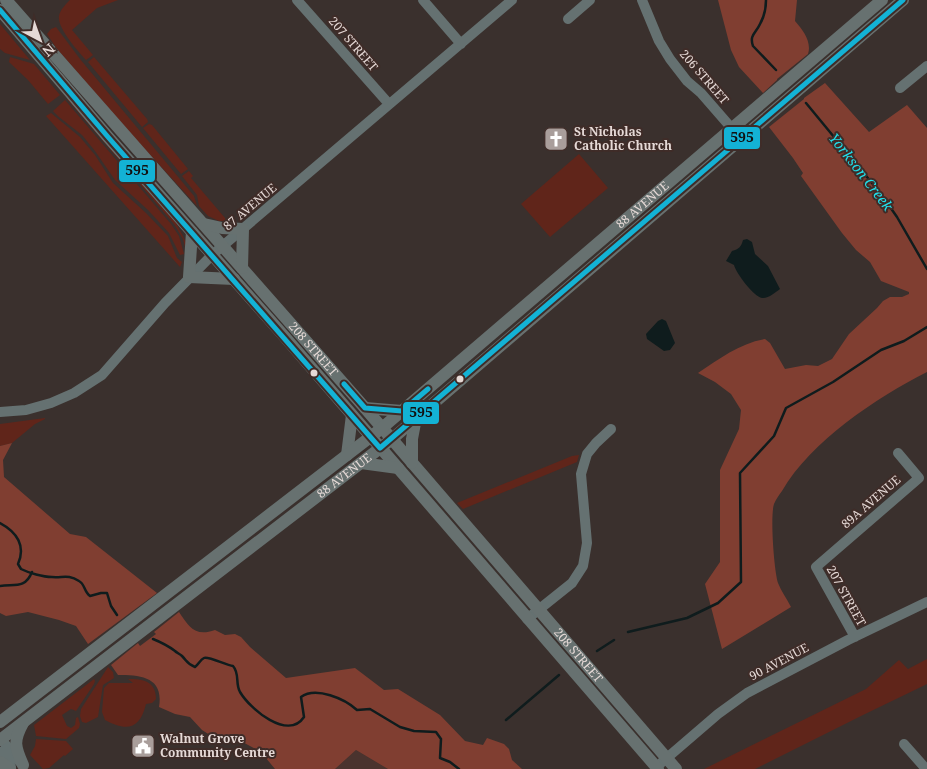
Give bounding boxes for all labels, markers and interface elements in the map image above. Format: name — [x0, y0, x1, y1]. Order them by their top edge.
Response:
street label: 207 STREET — [325, 13, 382, 75]
north arrow — [15, 15, 65, 65]
text: N — [38, 39, 59, 61]
street label: 206 STREET — [676, 46, 733, 108]
place label: St Nicholas Catholic Church — [574, 123, 672, 154]
church icon: St Nicholas Catholic Church — [543, 126, 569, 152]
line badge: 595 — [723, 126, 761, 150]
text: 595 — [730, 127, 754, 146]
water label: Yorkson Creek — [825, 129, 898, 215]
line badge: 595 — [118, 159, 156, 183]
text: 595 — [125, 160, 149, 179]
street label: 88 AVENUE — [612, 177, 672, 232]
street label: 87 AVENUE — [219, 179, 280, 234]
street label: 208 STREET — [285, 318, 343, 380]
unlabelled marker — [309, 368, 319, 378]
unlabelled marker — [455, 374, 465, 384]
line badge: 595 — [402, 401, 440, 425]
text: 595 — [409, 402, 433, 421]
street label: 88 AVENUE — [313, 449, 375, 502]
street label: 89A AVENUE — [837, 471, 904, 532]
street label: 207 STREET — [823, 562, 870, 630]
street label: 208 STREET — [550, 624, 607, 687]
street label: 90 AVENUE — [746, 639, 811, 684]
place label: Walnut Grove Community Centre — [160, 730, 275, 761]
public building icon: Walnut Grove Community Centre — [130, 733, 156, 759]

